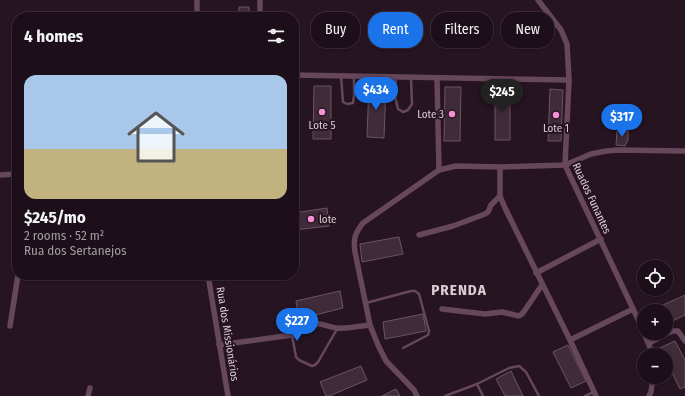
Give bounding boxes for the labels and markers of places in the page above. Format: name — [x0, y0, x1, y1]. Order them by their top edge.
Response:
pin: $434 — [352, 77, 400, 111]
pin: $245 — [478, 79, 526, 113]
pin: $317 — [598, 104, 646, 138]
marker: Lote 5 — [317, 107, 327, 117]
place label: Lote 3 — [417, 108, 444, 121]
marker: Lote 3 — [447, 109, 457, 119]
marker: Lote 1 — [551, 110, 561, 120]
place label: Lote 5 — [309, 119, 335, 132]
place label: Lote 1 — [543, 122, 569, 135]
place label: lote — [319, 213, 337, 226]
marker: lote — [306, 214, 316, 224]
pin: $227 — [273, 308, 321, 342]

